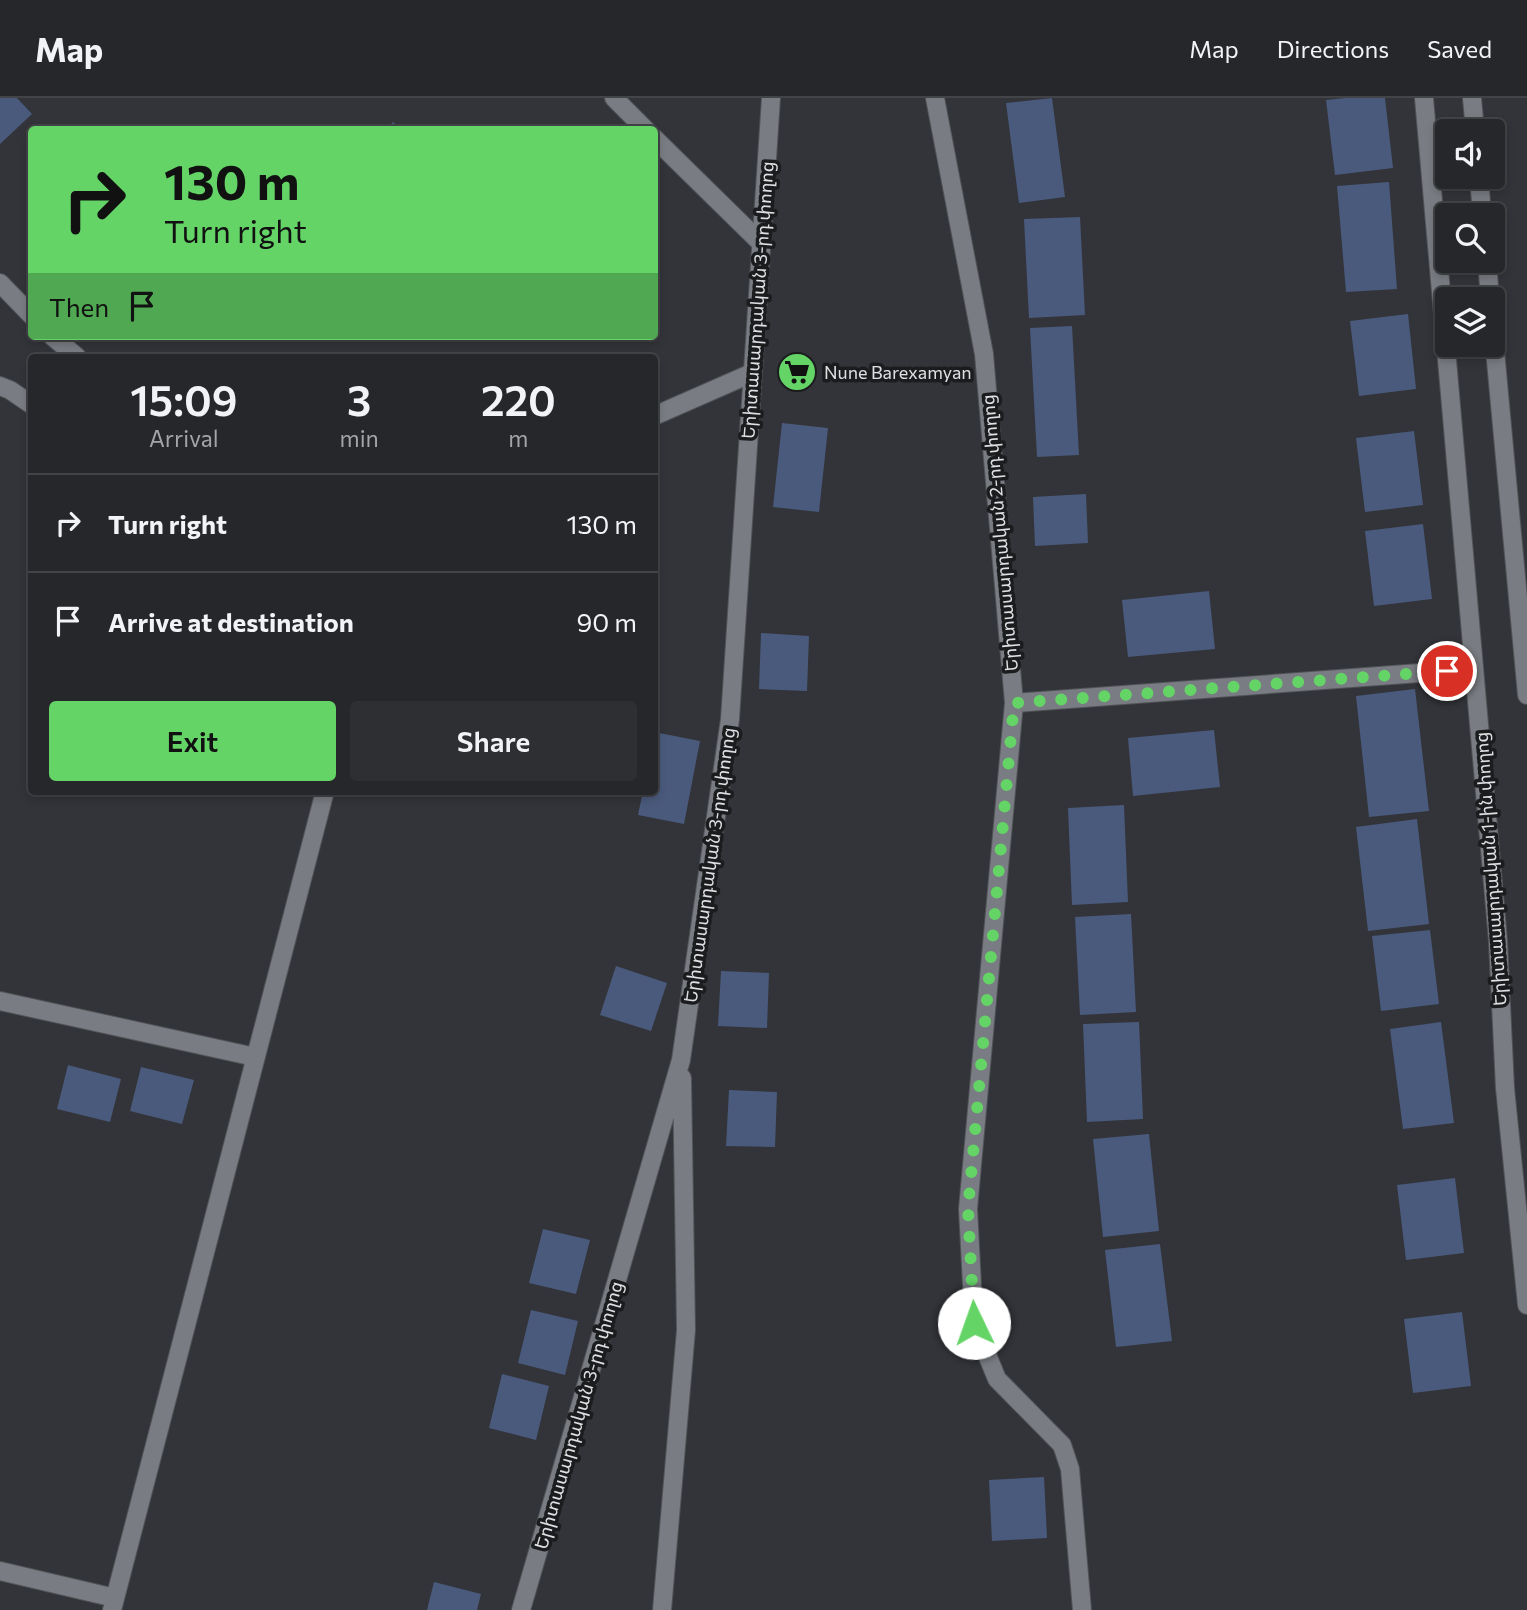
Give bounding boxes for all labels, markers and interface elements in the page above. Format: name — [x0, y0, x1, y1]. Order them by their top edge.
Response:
text: Map — [35, 28, 103, 69]
text: Map — [1189, 34, 1239, 63]
text: Directions — [1277, 34, 1389, 63]
text: Saved — [1427, 34, 1492, 63]
map controls — [1435, 119, 1505, 357]
button: sound — [1435, 119, 1505, 189]
text: 130 m — [164, 150, 299, 210]
icon: right — [49, 154, 140, 245]
street label: Երիտասարդական 3-րդ փողոց — [736, 161, 778, 439]
button: search — [1435, 203, 1505, 273]
text: Turn right — [164, 210, 307, 250]
icon: arrive — [123, 287, 161, 325]
button: layers — [1435, 287, 1505, 357]
text: Then — [49, 291, 109, 322]
supermarket icon: Nune Barexamyan — [776, 351, 818, 393]
place label: Nune Barexamyan — [824, 361, 972, 383]
text: 15:09 — [130, 373, 237, 425]
text: 3 — [347, 373, 371, 425]
text: 220 — [481, 373, 556, 425]
street label: Երիտասարդական 2-րդ փողոց — [976, 394, 1022, 672]
text: Arrival — [149, 424, 219, 452]
text: min — [340, 424, 379, 452]
text: m — [508, 424, 528, 452]
icon: right — [49, 504, 87, 542]
text: Turn right — [108, 508, 227, 539]
text: 130 m — [566, 508, 637, 539]
icon: arrive — [49, 602, 87, 640]
text: Arrive at destination — [108, 606, 354, 637]
text: 90 m — [577, 606, 637, 637]
pin — [1417, 641, 1477, 701]
icon: arrive — [1428, 652, 1466, 690]
button: Exit — [49, 701, 336, 781]
button: Share — [350, 701, 637, 781]
street label: Երիտասարդական 3-րդ փողոց — [679, 726, 739, 1004]
street label: Երիտասարդական 1-ին փողոց — [1469, 731, 1511, 1007]
street label: Երիտասարդական 3-րդ փողոց — [529, 1278, 627, 1552]
position arrow — [937, 1286, 1011, 1360]

